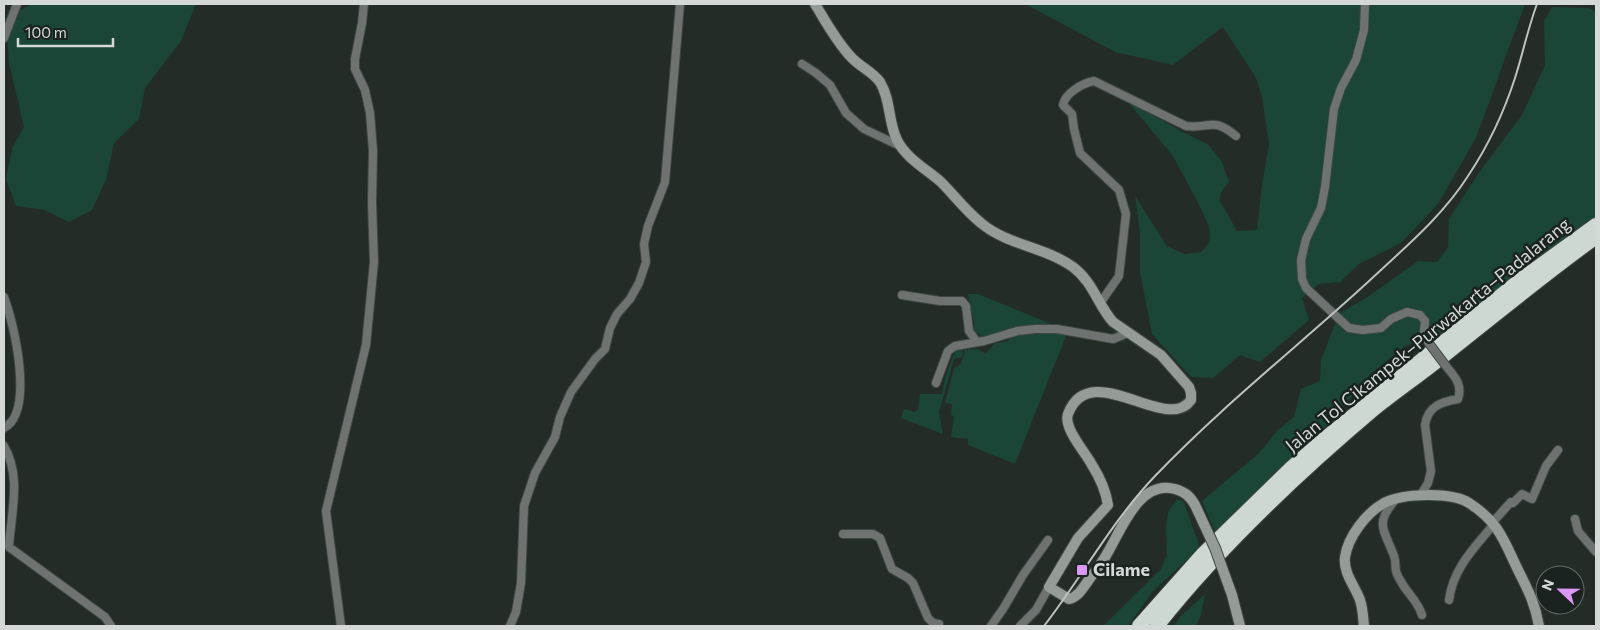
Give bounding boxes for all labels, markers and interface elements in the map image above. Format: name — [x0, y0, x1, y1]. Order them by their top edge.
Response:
scale bar — [18, 15, 112, 47]
text: 100 m — [25, 23, 67, 41]
street label: Jalan Tol Cikampek–Purwakarta–Padalarang — [1280, 212, 1574, 456]
place label: Cilame — [1093, 558, 1150, 580]
marker: Cilame — [1075, 563, 1089, 577]
north arrow — [1535, 565, 1585, 615]
text: N — [1538, 577, 1557, 593]

